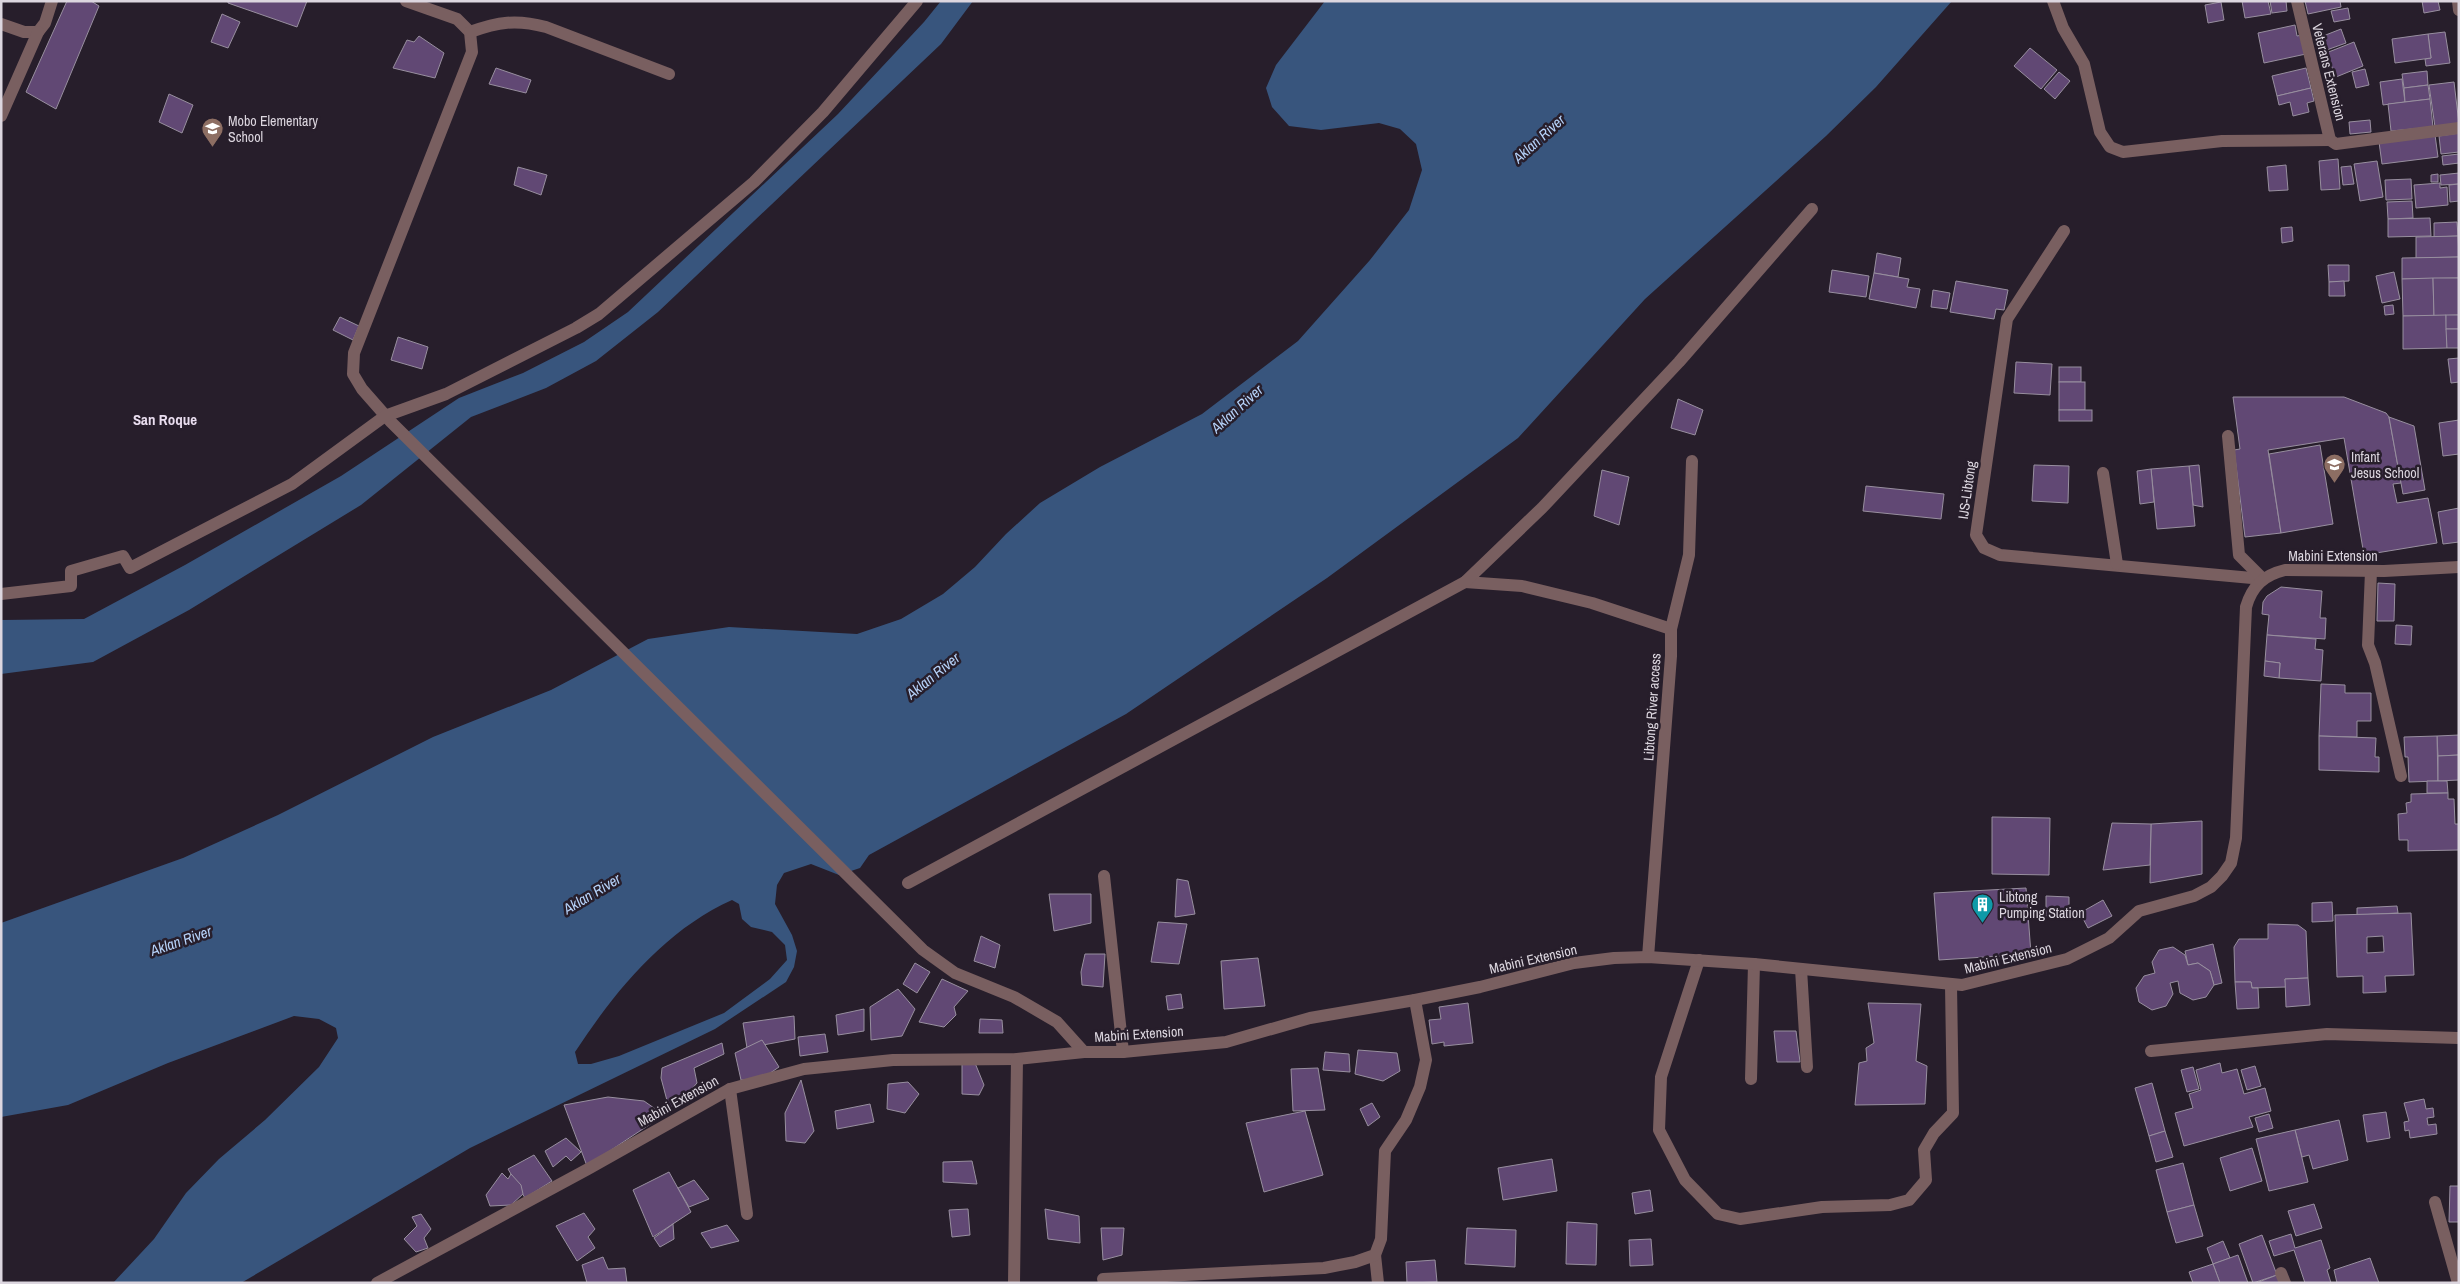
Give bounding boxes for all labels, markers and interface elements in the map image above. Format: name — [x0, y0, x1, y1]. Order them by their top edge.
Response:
street label: Veterans Extension — [2308, 22, 2350, 122]
water label: Aklan River — [1507, 109, 1570, 168]
place label: Mobo Elementary School — [228, 112, 318, 146]
school or university icon: Mobo Elementary School — [200, 117, 224, 148]
water label: Aklan River — [1205, 379, 1268, 438]
district label: San Roque — [133, 409, 197, 430]
place label: Infant Jesus School — [2351, 448, 2419, 482]
school or university icon: Infant Jesus School — [2323, 453, 2347, 484]
street label: IJS-Libtong — [1954, 459, 1980, 520]
street label: Mabini Extension — [2288, 547, 2378, 565]
water label: Aklan River — [901, 647, 965, 704]
street label: Libtong River access — [1639, 652, 1665, 761]
water label: Aklan River — [558, 868, 625, 919]
place label: Libtong Pumping Station — [1999, 888, 2085, 922]
building icon: Libtong Pumping Station — [1971, 893, 1995, 924]
water label: Aklan River — [146, 920, 215, 961]
street label: Mabini Extension — [1962, 938, 2054, 978]
street label: Mabini Extension — [1487, 940, 1579, 978]
street label: Mabini Extension — [1094, 1022, 1184, 1046]
street label: Mabini Extension — [635, 1071, 721, 1131]

